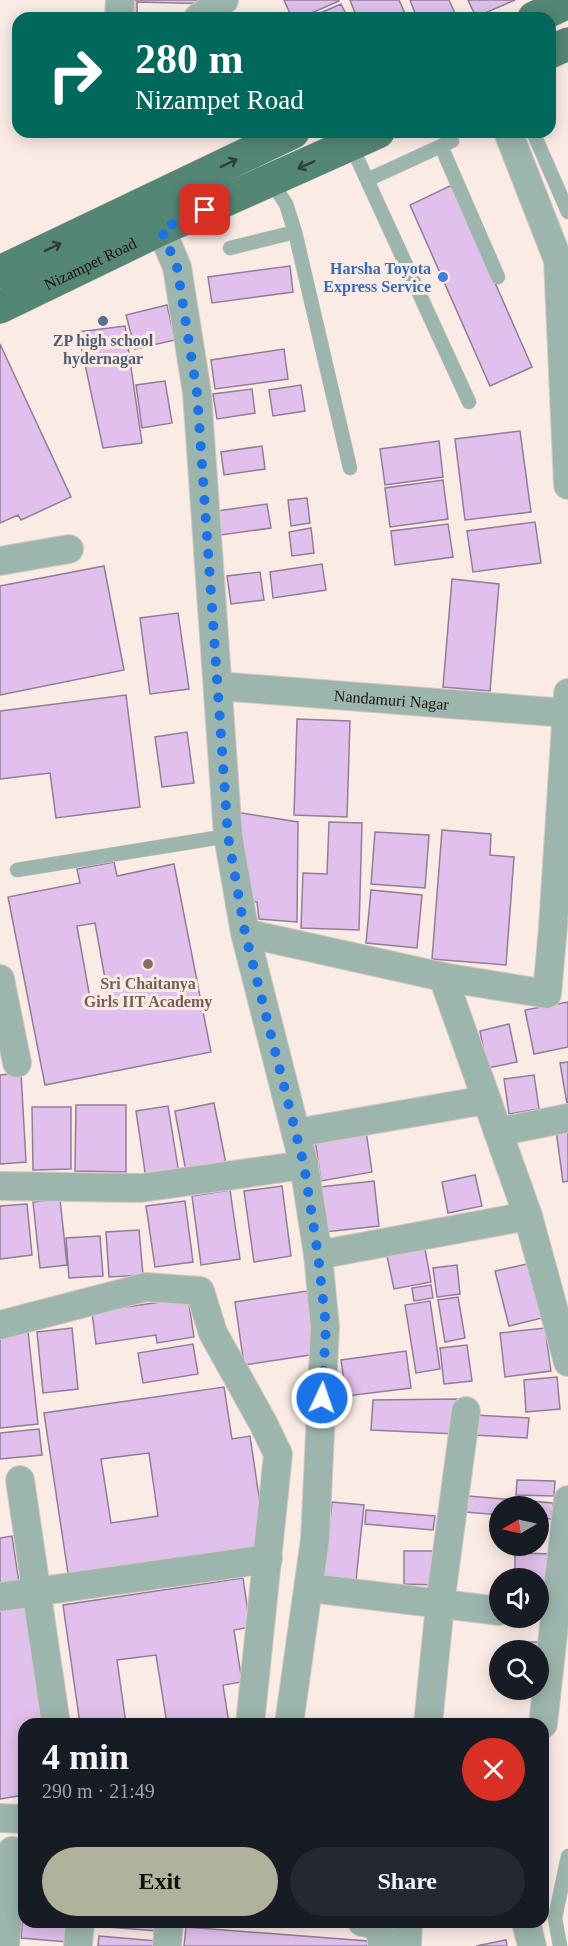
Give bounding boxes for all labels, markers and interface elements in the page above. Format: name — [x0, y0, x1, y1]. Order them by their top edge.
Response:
icon: right — [36, 36, 114, 114]
text: 280 m — [135, 36, 244, 82]
text: Nizampet Road — [135, 85, 304, 115]
one-way arrow — [219, 156, 237, 168]
one-way arrow — [298, 160, 316, 171]
pin — [179, 184, 230, 235]
icon: arrive — [188, 193, 221, 226]
street label: Nizampet Road — [41, 234, 139, 293]
one-way arrow — [43, 241, 61, 253]
place label: Harsha Toyota Express Service — [323, 260, 431, 296]
marker: Harsha Toyota Express Service — [436, 270, 450, 284]
marker: ZP high school hydernagar — [96, 314, 110, 328]
place label: ZP high school hydernagar — [53, 332, 154, 368]
street label: Nandamuri Nagar — [333, 687, 450, 713]
marker: Sri Chaitanya Girls IIT Academy — [141, 957, 155, 971]
place label: Sri Chaitanya Girls IIT Academy — [84, 975, 212, 1011]
position arrow — [290, 1366, 354, 1430]
north arrow — [489, 1496, 549, 1556]
map controls — [489, 1496, 549, 1700]
button: sound — [489, 1568, 549, 1628]
button: search — [489, 1640, 549, 1700]
text: 4 min — [42, 1737, 129, 1777]
button: close — [462, 1738, 525, 1801]
text: 290 m · 21:49 — [42, 1780, 155, 1802]
button: Exit — [42, 1847, 278, 1916]
button: Share — [290, 1847, 525, 1916]

